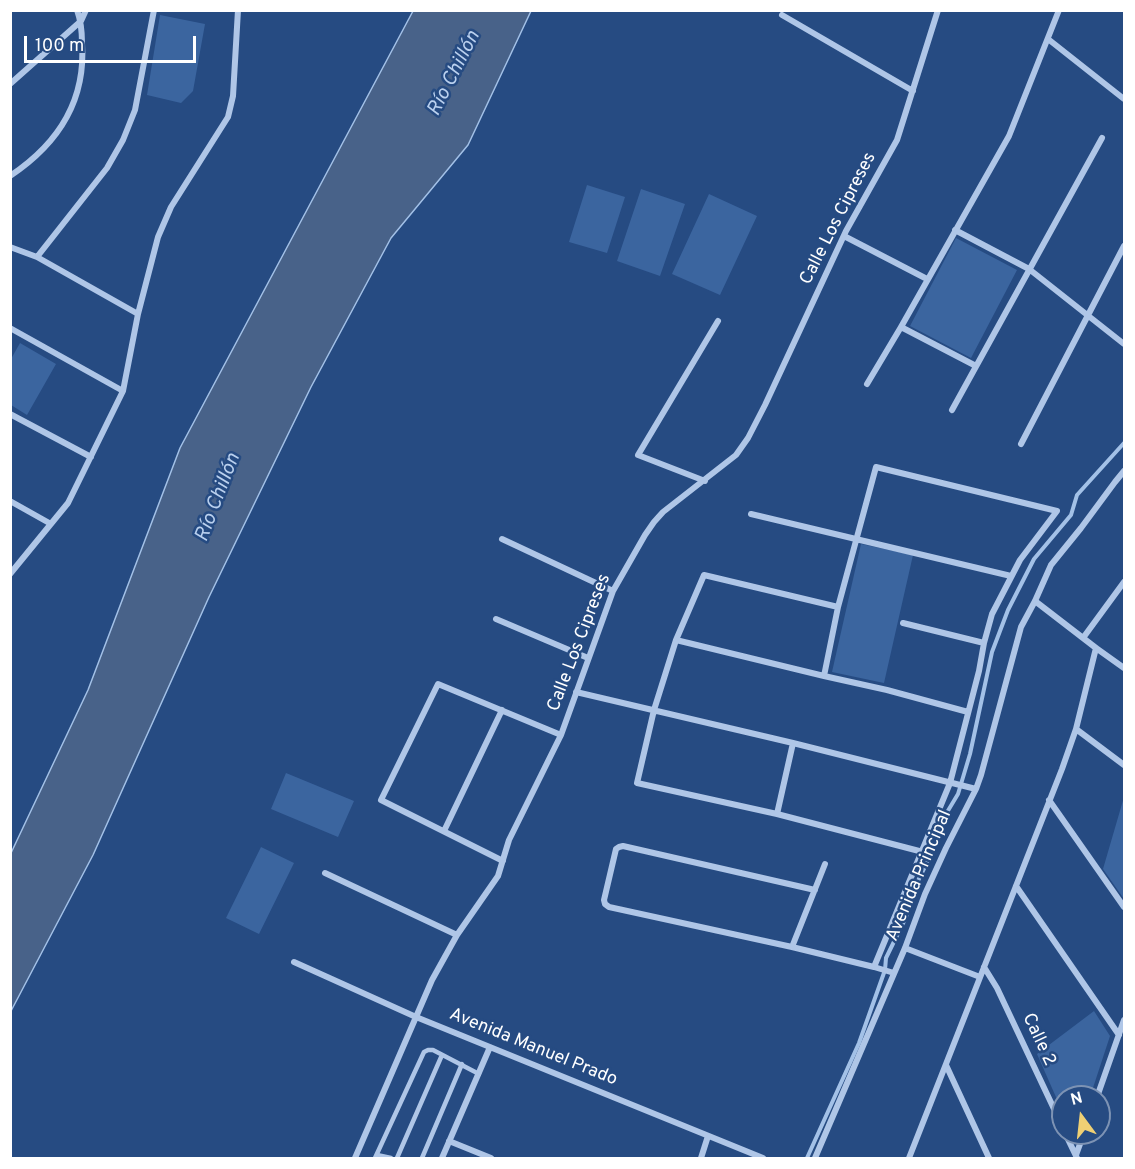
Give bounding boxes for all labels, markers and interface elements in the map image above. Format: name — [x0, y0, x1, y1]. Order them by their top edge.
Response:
scale bar — [27, 24, 200, 62]
water label: Río Chillón — [423, 27, 487, 121]
text: 100 m — [35, 35, 84, 58]
street label: Calle Los Cipreses — [796, 149, 882, 289]
water label: Río Chillón — [191, 450, 247, 546]
street label: Calle Los Cipreses — [544, 571, 616, 715]
street label: Avenida Principal — [883, 807, 957, 945]
street label: Avenida Manuel Prado — [446, 1004, 620, 1092]
street label: Calle 2 — [1016, 1010, 1060, 1070]
north arrow — [1051, 1085, 1111, 1145]
text: N — [1069, 1088, 1085, 1111]

